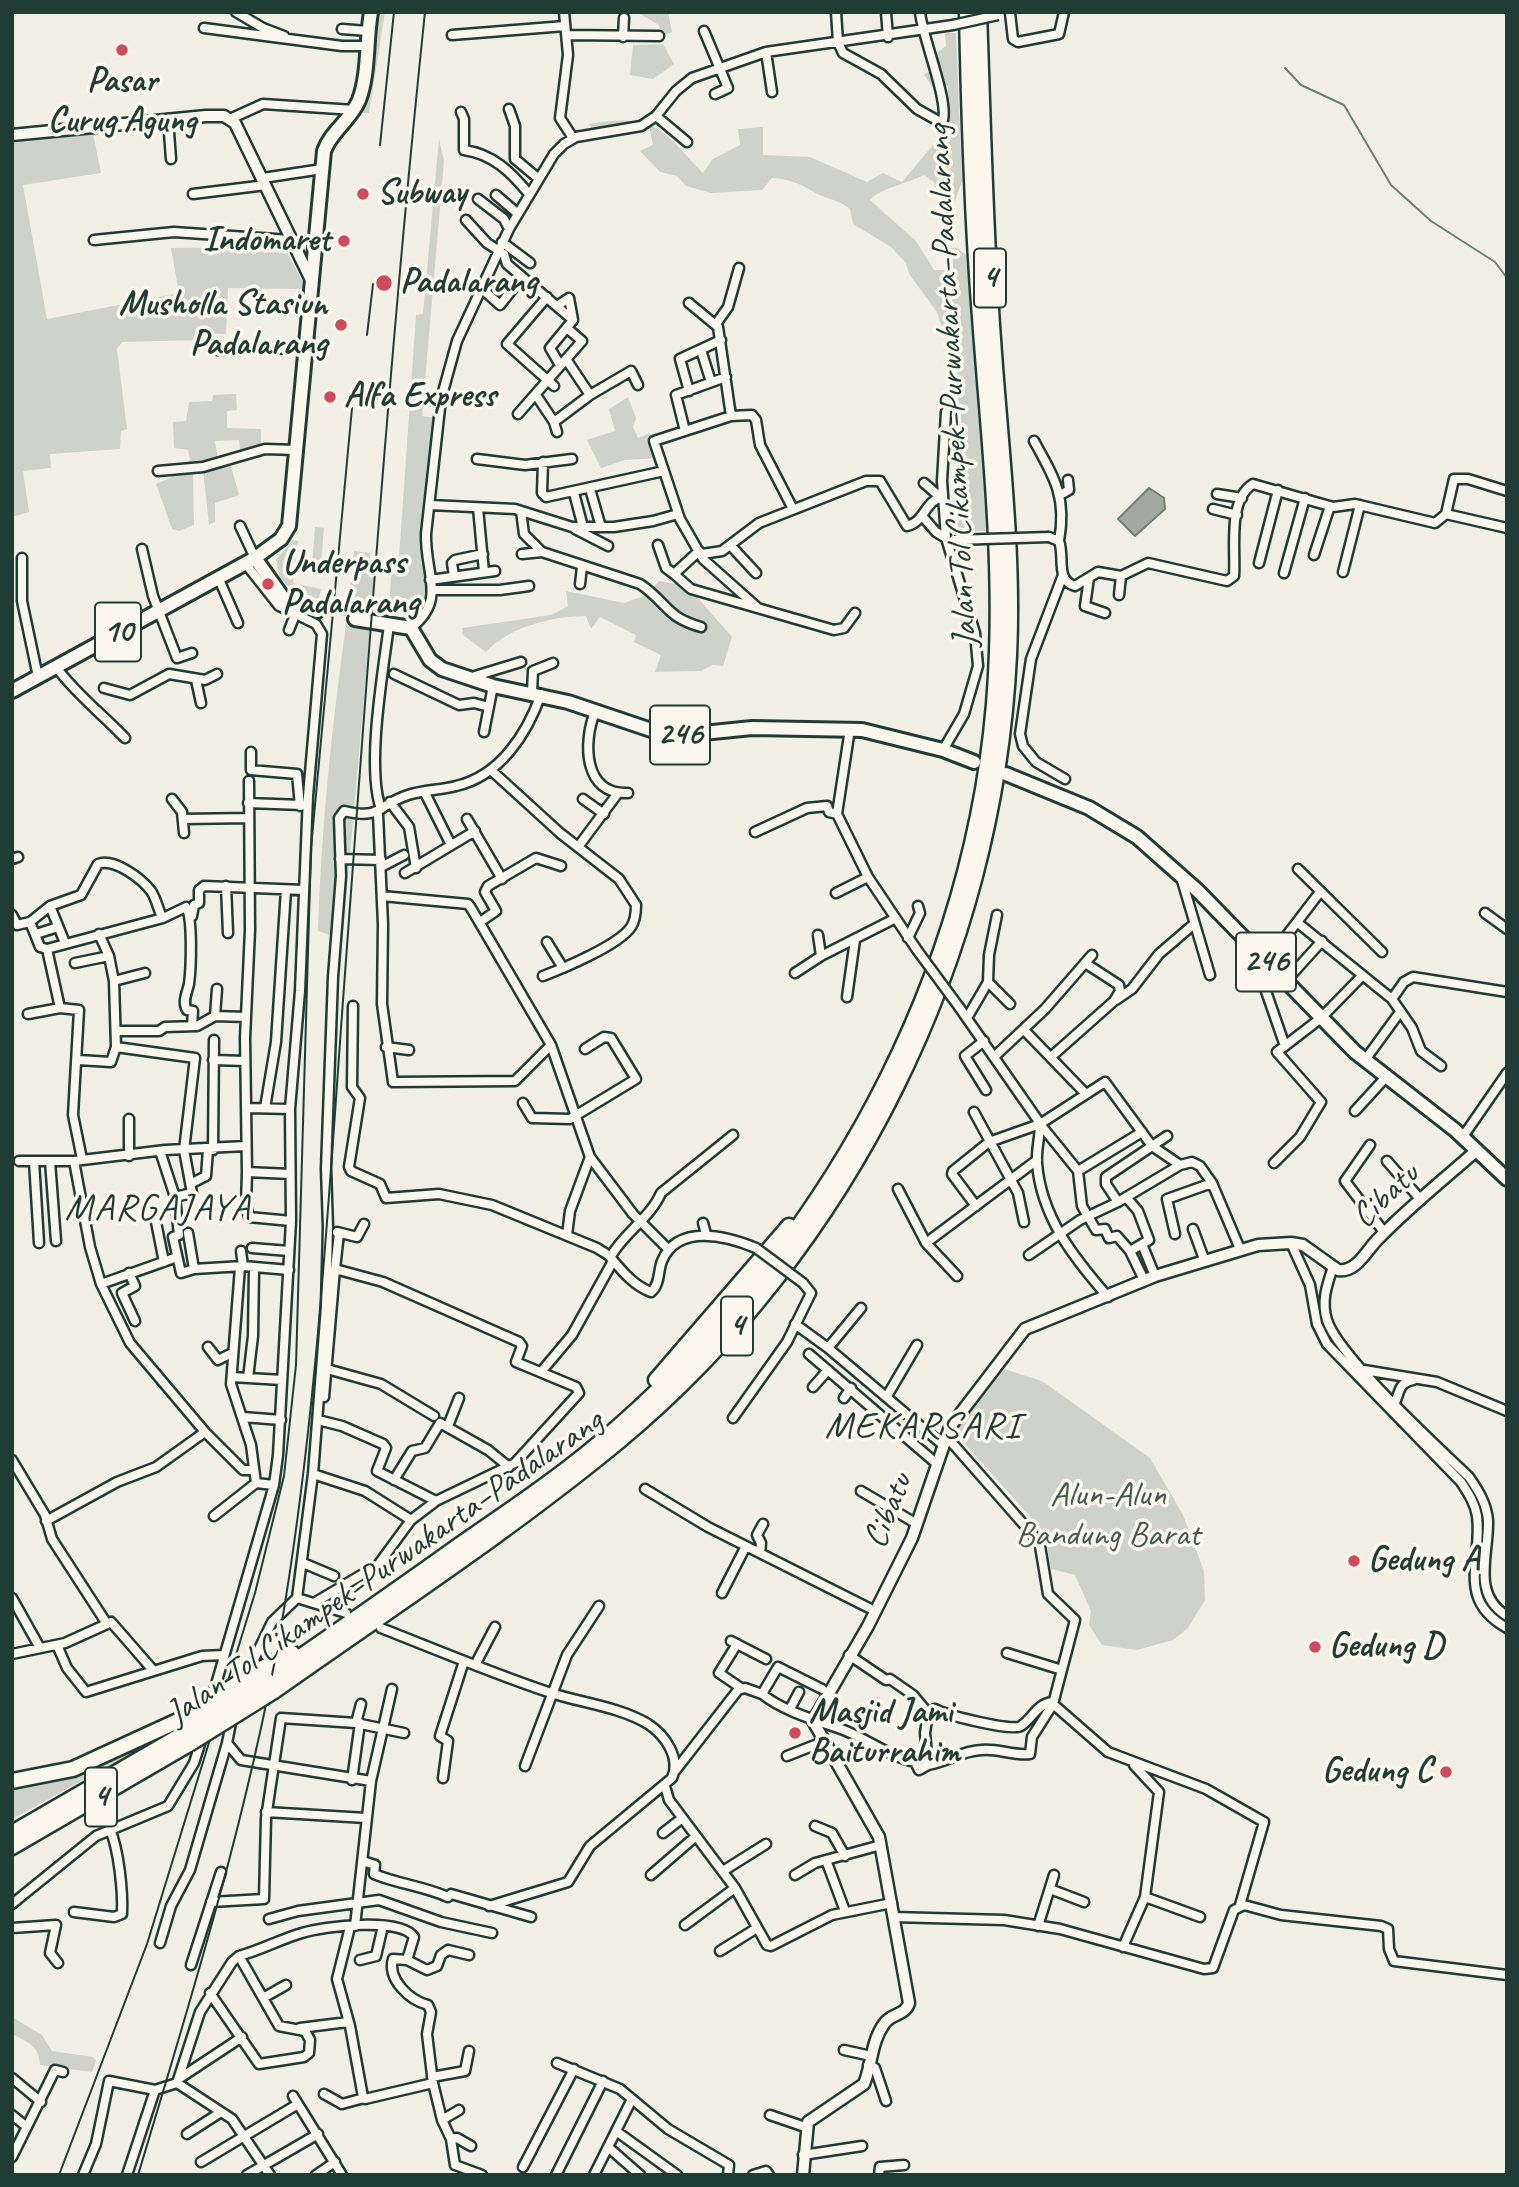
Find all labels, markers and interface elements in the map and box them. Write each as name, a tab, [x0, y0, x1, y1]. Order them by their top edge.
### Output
marker: Pasar Curug Agung	[114, 42, 130, 58]
place label: Pasar Curug Agung	[48, 61, 196, 143]
street label: Jalan Tol Cikampek–Purwakarta–Padalarang	[918, 124, 988, 648]
place label: Subway	[377, 173, 466, 215]
marker: Subway	[355, 186, 371, 202]
place label: Indomaret	[203, 220, 330, 262]
marker: Indomaret	[336, 233, 352, 249]
road number: 4	[974, 248, 1006, 308]
place label: Padalarang	[400, 262, 537, 304]
marker: Padalarang	[374, 273, 394, 293]
place label: Musholla Stasiun Padalarang	[119, 284, 327, 366]
marker: Musholla Stasiun Padalarang	[333, 317, 349, 333]
place label: Alfa Express	[344, 376, 496, 418]
marker: Alfa Express	[322, 389, 338, 405]
place label: Underpass Padalarang	[282, 543, 419, 625]
marker: Underpass Padalarang	[260, 576, 276, 592]
road number: 10	[95, 603, 141, 662]
road number: 246	[650, 706, 710, 764]
road number: 246	[1236, 932, 1296, 992]
street label: Cibatu	[1344, 1154, 1428, 1238]
district label: MARGAJAYA	[66, 1186, 250, 1232]
road number: 4	[721, 1296, 753, 1356]
street label: Jalan Tol Cikampek–Purwakarta–Padalarang	[159, 1401, 611, 1735]
district label: MEKARSARI	[828, 1404, 1018, 1450]
street label: Cibatu	[855, 1468, 923, 1554]
park label: Alun-Alun Bandung Barat	[1016, 1475, 1200, 1557]
place label: Gedung A	[1368, 1540, 1479, 1582]
marker: Gedung A	[1346, 1553, 1362, 1569]
place label: Gedung D	[1329, 1626, 1443, 1668]
marker: Gedung D	[1307, 1639, 1323, 1655]
place label: Masjid Jami Baiturrahim	[809, 1692, 960, 1774]
marker: Masjid Jami Baiturrahim	[787, 1725, 803, 1741]
place label: Gedung C	[1322, 1751, 1432, 1793]
marker: Gedung C	[1438, 1764, 1454, 1780]
road number: 4	[85, 1768, 117, 1826]

